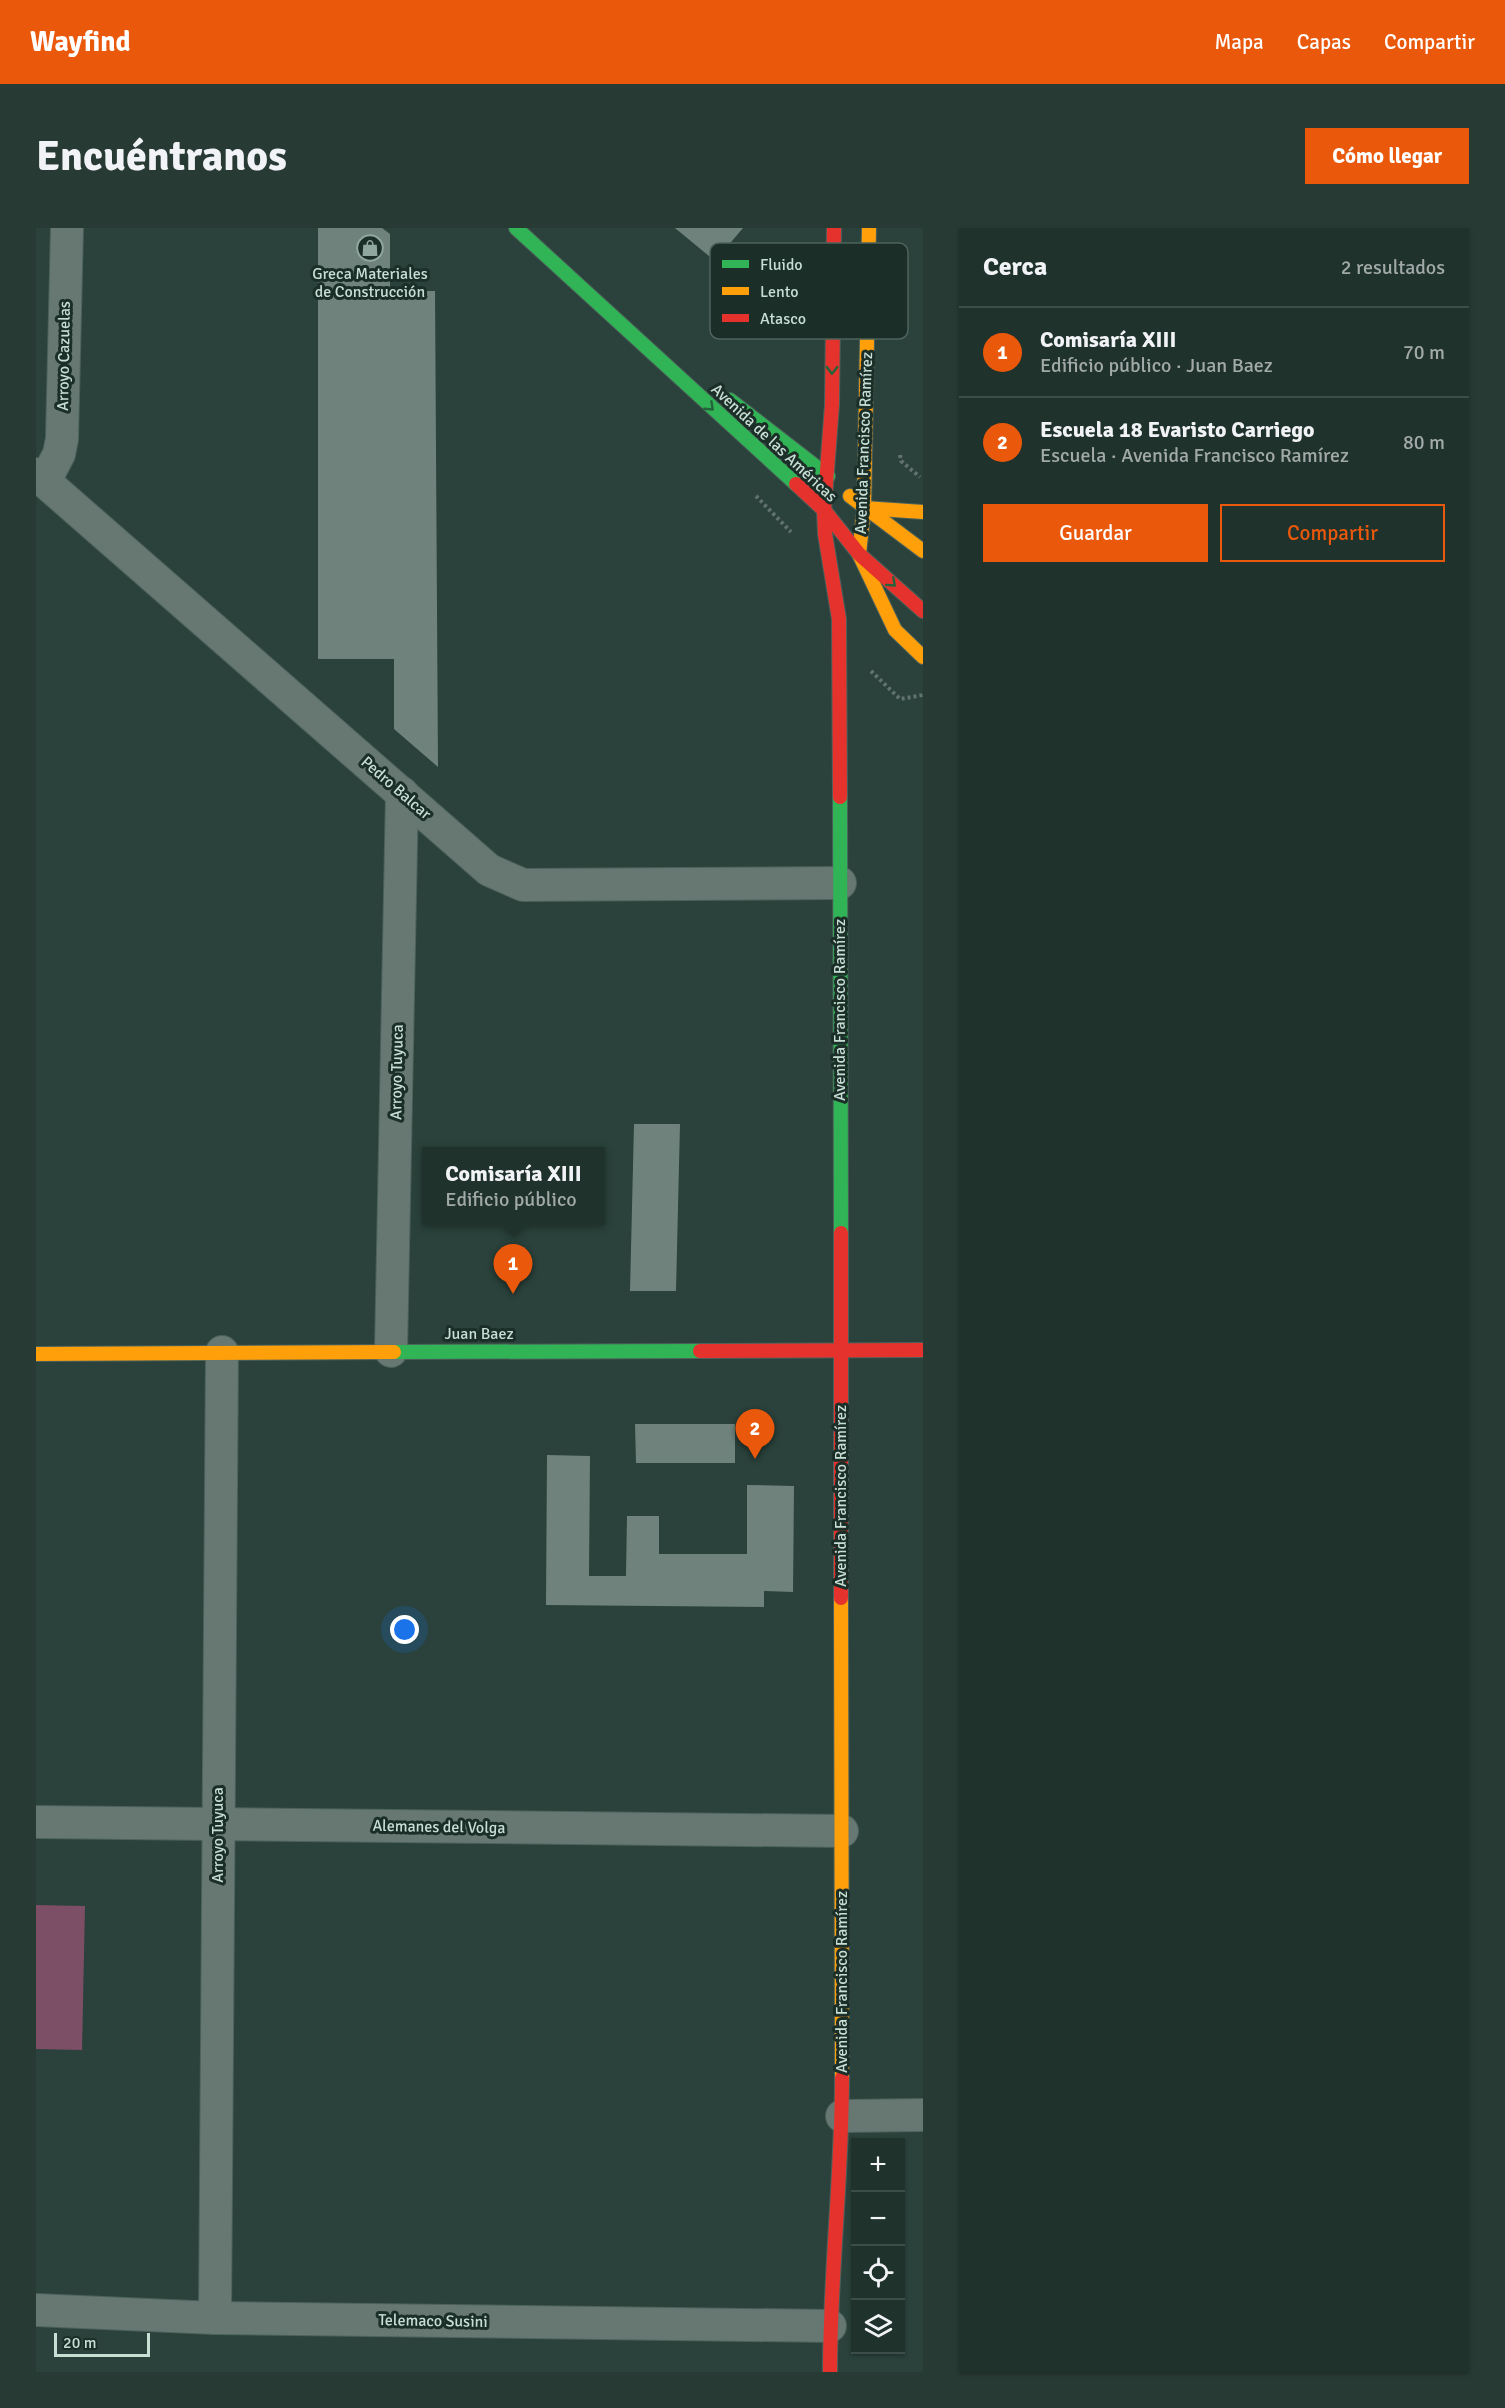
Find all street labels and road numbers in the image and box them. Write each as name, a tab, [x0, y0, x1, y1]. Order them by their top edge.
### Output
street label: Arroyo Cazuelas	[53, 301, 75, 411]
street label: Avenida Francisco Ramírez	[851, 352, 877, 534]
street label: Avenida de las Américas	[707, 379, 841, 507]
street label: Pedro Balcar	[357, 752, 435, 824]
street label: Avenida Francisco Ramírez	[830, 919, 850, 1101]
street label: Arroyo Tuyuca	[386, 1024, 408, 1120]
street label: Juan Baez	[444, 1324, 514, 1344]
street label: Avenida Francisco Ramírez	[831, 1405, 851, 1587]
street label: Arroyo Tuyuca	[208, 1787, 228, 1883]
street label: Alemanes del Volga	[372, 1816, 506, 1838]
street label: Avenida Francisco Ramírez	[832, 1891, 852, 2073]
street label: Telemaco Susini	[378, 2310, 488, 2332]

